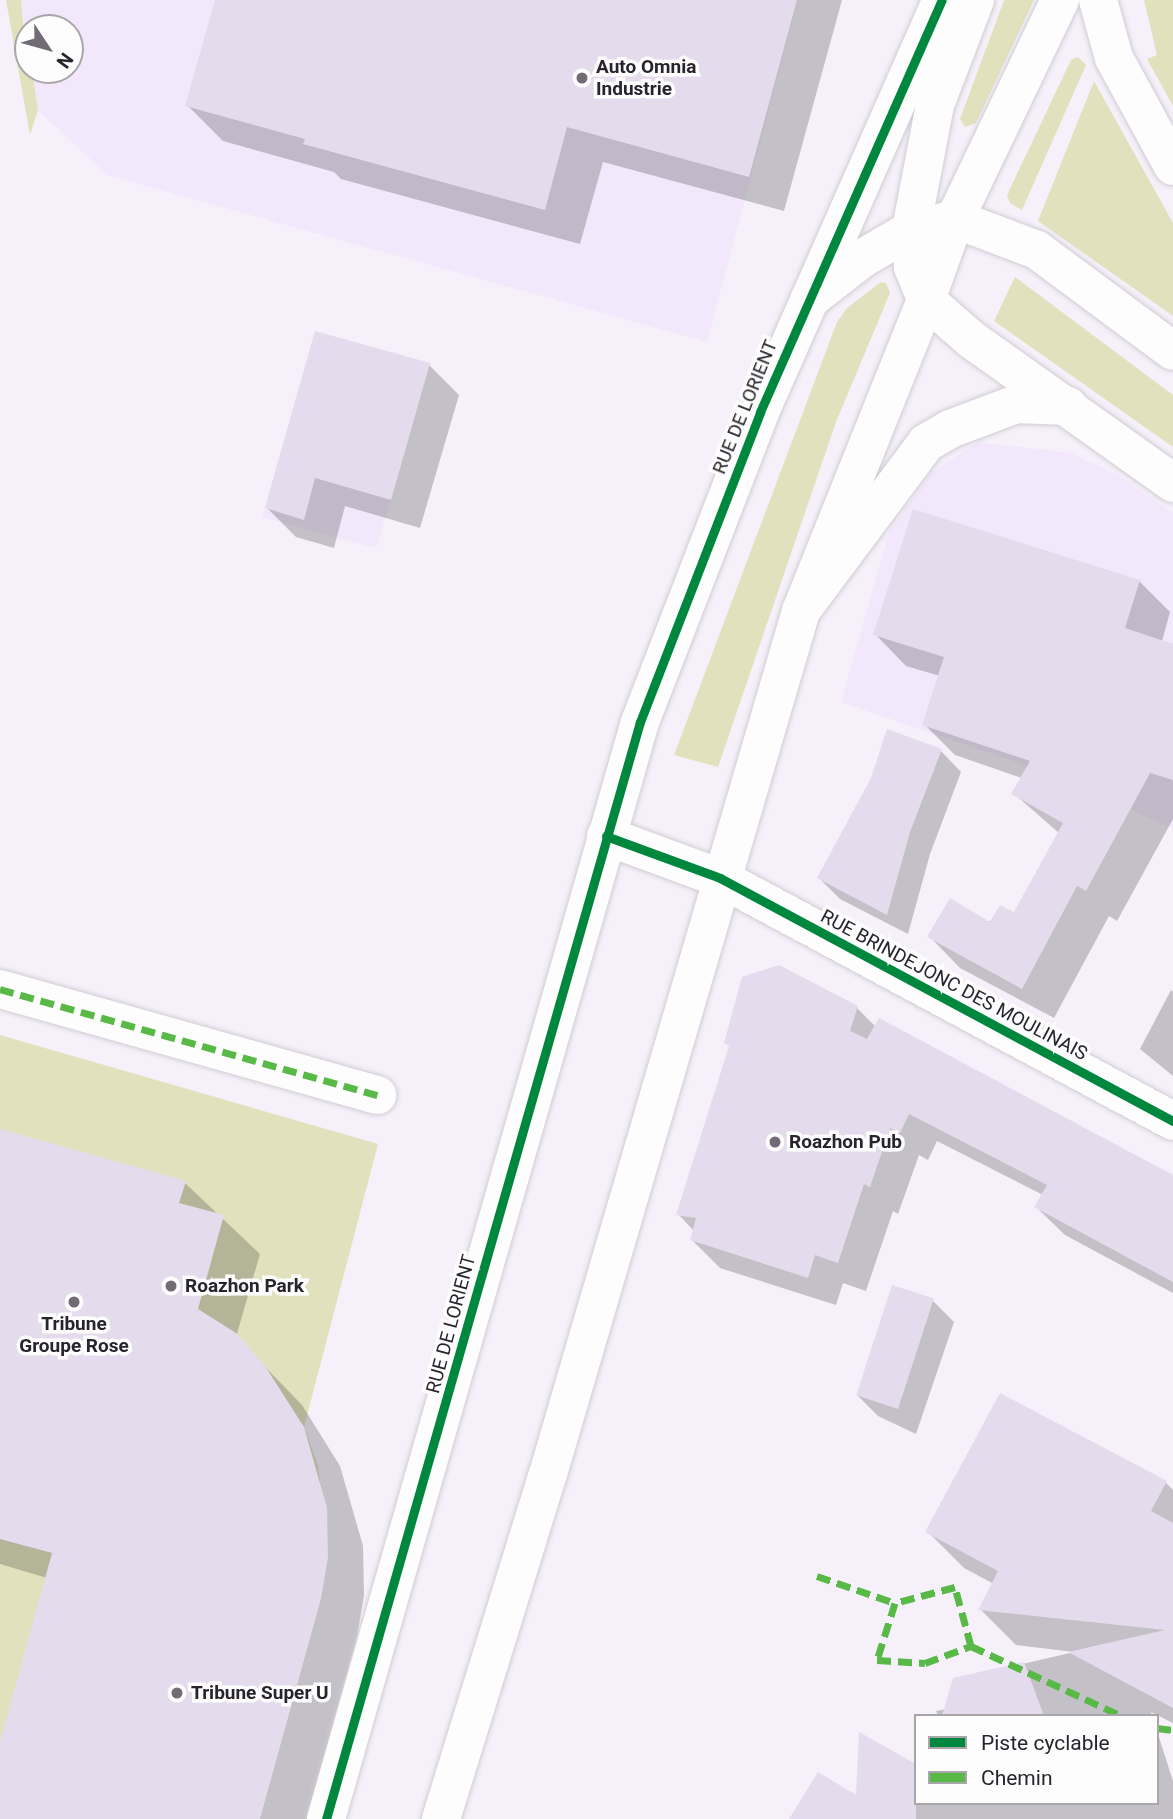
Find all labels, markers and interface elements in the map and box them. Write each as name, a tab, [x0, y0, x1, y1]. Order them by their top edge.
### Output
north arrow	[14, 14, 84, 84]
text: N	[52, 48, 78, 73]
place label: Auto Omnia Industrie	[596, 56, 696, 100]
marker: Auto Omnia Industrie	[574, 70, 590, 86]
street label: RUE DE LORIENT	[708, 337, 782, 477]
street label: RUE BRINDEJONC DES MOULINAIS	[817, 905, 1091, 1065]
place label: Roazhon Pub	[789, 1131, 902, 1153]
marker: Roazhon Pub	[767, 1134, 783, 1150]
street label: RUE DE LORIENT	[422, 1252, 480, 1396]
place label: Roazhon Park	[185, 1275, 304, 1297]
marker: Roazhon Park	[163, 1278, 179, 1294]
marker: Tribune Groupe Rose	[66, 1294, 82, 1310]
place label: Tribune Groupe Rose	[19, 1313, 129, 1357]
place label: Tribune Super U	[191, 1682, 329, 1704]
marker: Tribune Super U	[169, 1685, 185, 1701]
legend	[914, 1714, 1159, 1805]
text: Piste cyclable	[981, 1731, 1110, 1755]
text: Chemin	[981, 1766, 1053, 1790]

